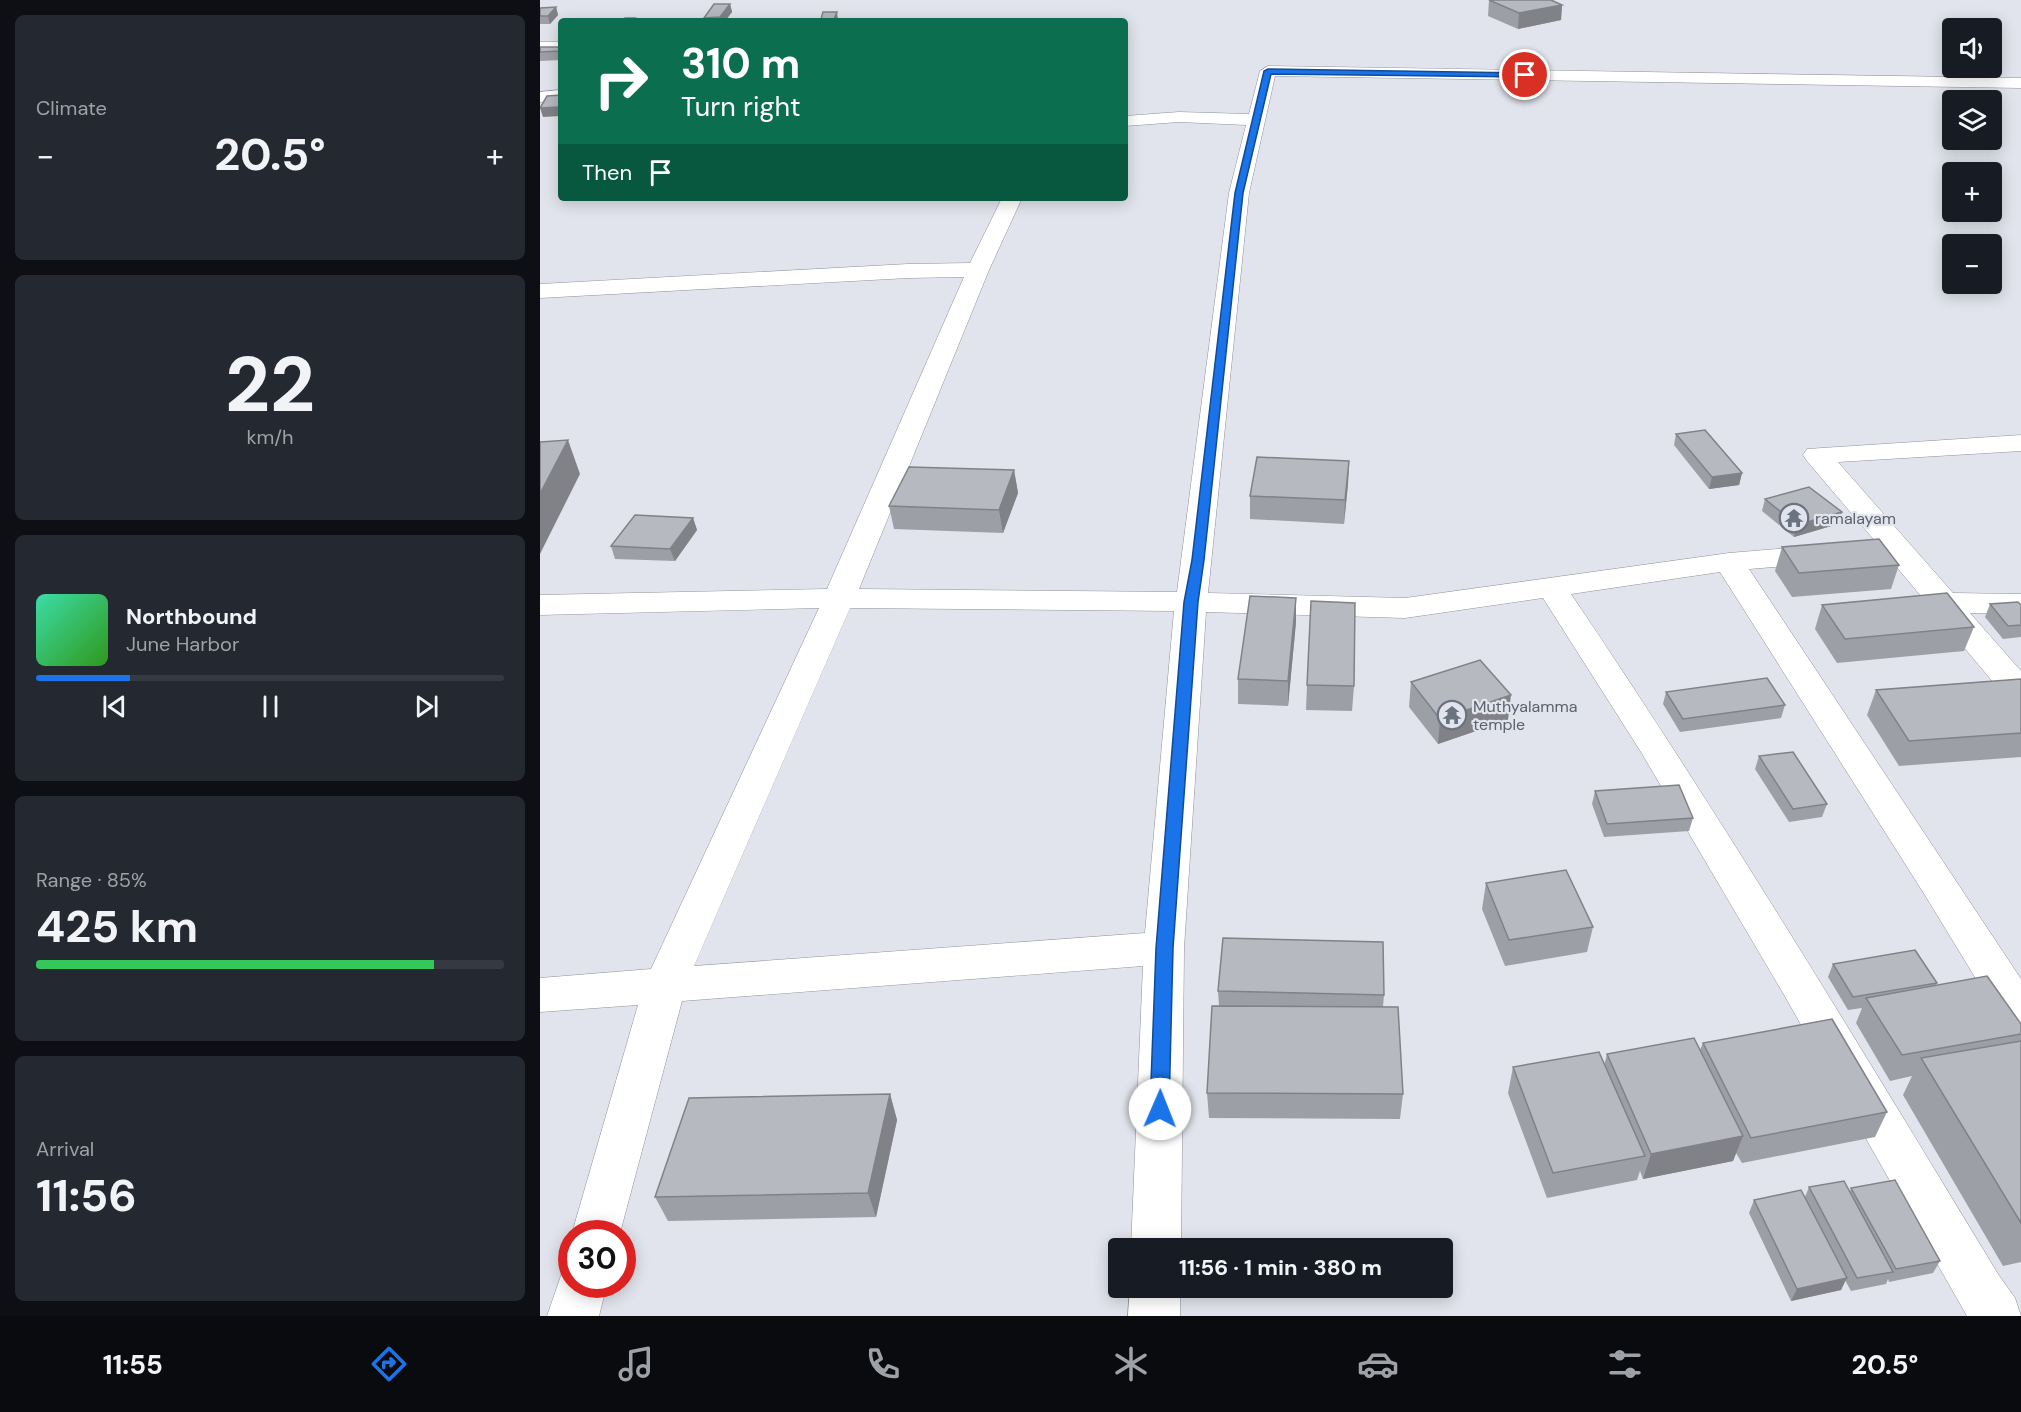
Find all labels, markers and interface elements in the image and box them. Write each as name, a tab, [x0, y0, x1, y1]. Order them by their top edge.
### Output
map controls	[1942, 18, 2002, 294]
button: sound	[1942, 18, 2002, 78]
text: 310 m	[681, 36, 800, 91]
icon: right	[582, 42, 660, 120]
pin	[1499, 49, 1550, 100]
icon: arrive	[1508, 58, 1541, 91]
text: Turn right	[681, 89, 801, 124]
button: layers	[1942, 90, 2002, 150]
text: Climate	[36, 95, 107, 121]
text: 20.5°	[214, 125, 326, 184]
text: −	[36, 134, 54, 177]
text: +	[486, 134, 504, 177]
icon: arrive	[644, 156, 677, 189]
text: Then	[582, 158, 632, 187]
button: +	[1942, 162, 2002, 222]
button: −	[1942, 234, 2002, 294]
text: 22	[225, 334, 315, 435]
text: km/h	[246, 424, 294, 450]
temple icon: ramalayam	[1778, 502, 1810, 534]
place label: ramalayam	[1815, 508, 1896, 529]
text: Northbound	[126, 602, 257, 631]
text: June Harbor	[126, 631, 239, 657]
icon: previous	[98, 690, 131, 723]
icon: pause	[254, 690, 287, 723]
icon: next	[410, 690, 443, 723]
place label: Muthyalamma temple	[1473, 696, 1577, 735]
temple icon: Muthyalamma temple	[1436, 699, 1468, 731]
text: Range · 85%	[36, 867, 147, 893]
text: 425 km	[36, 897, 198, 956]
position arrow	[1128, 1077, 1192, 1141]
text: Arrival	[36, 1136, 94, 1162]
text: 11:56	[36, 1166, 137, 1225]
speed limit sign: 30	[558, 1220, 636, 1298]
text: 11:56 · 1 min · 380 m	[1179, 1253, 1382, 1282]
icon: directions	[368, 1343, 410, 1385]
icon: music	[615, 1343, 657, 1385]
icon: phone	[862, 1343, 904, 1385]
icon: climate	[1110, 1343, 1152, 1385]
icon: car	[1357, 1343, 1399, 1385]
icon: filters	[1604, 1343, 1646, 1385]
text: 11:55	[103, 1347, 163, 1382]
text: 20.5°	[1851, 1347, 1918, 1382]

